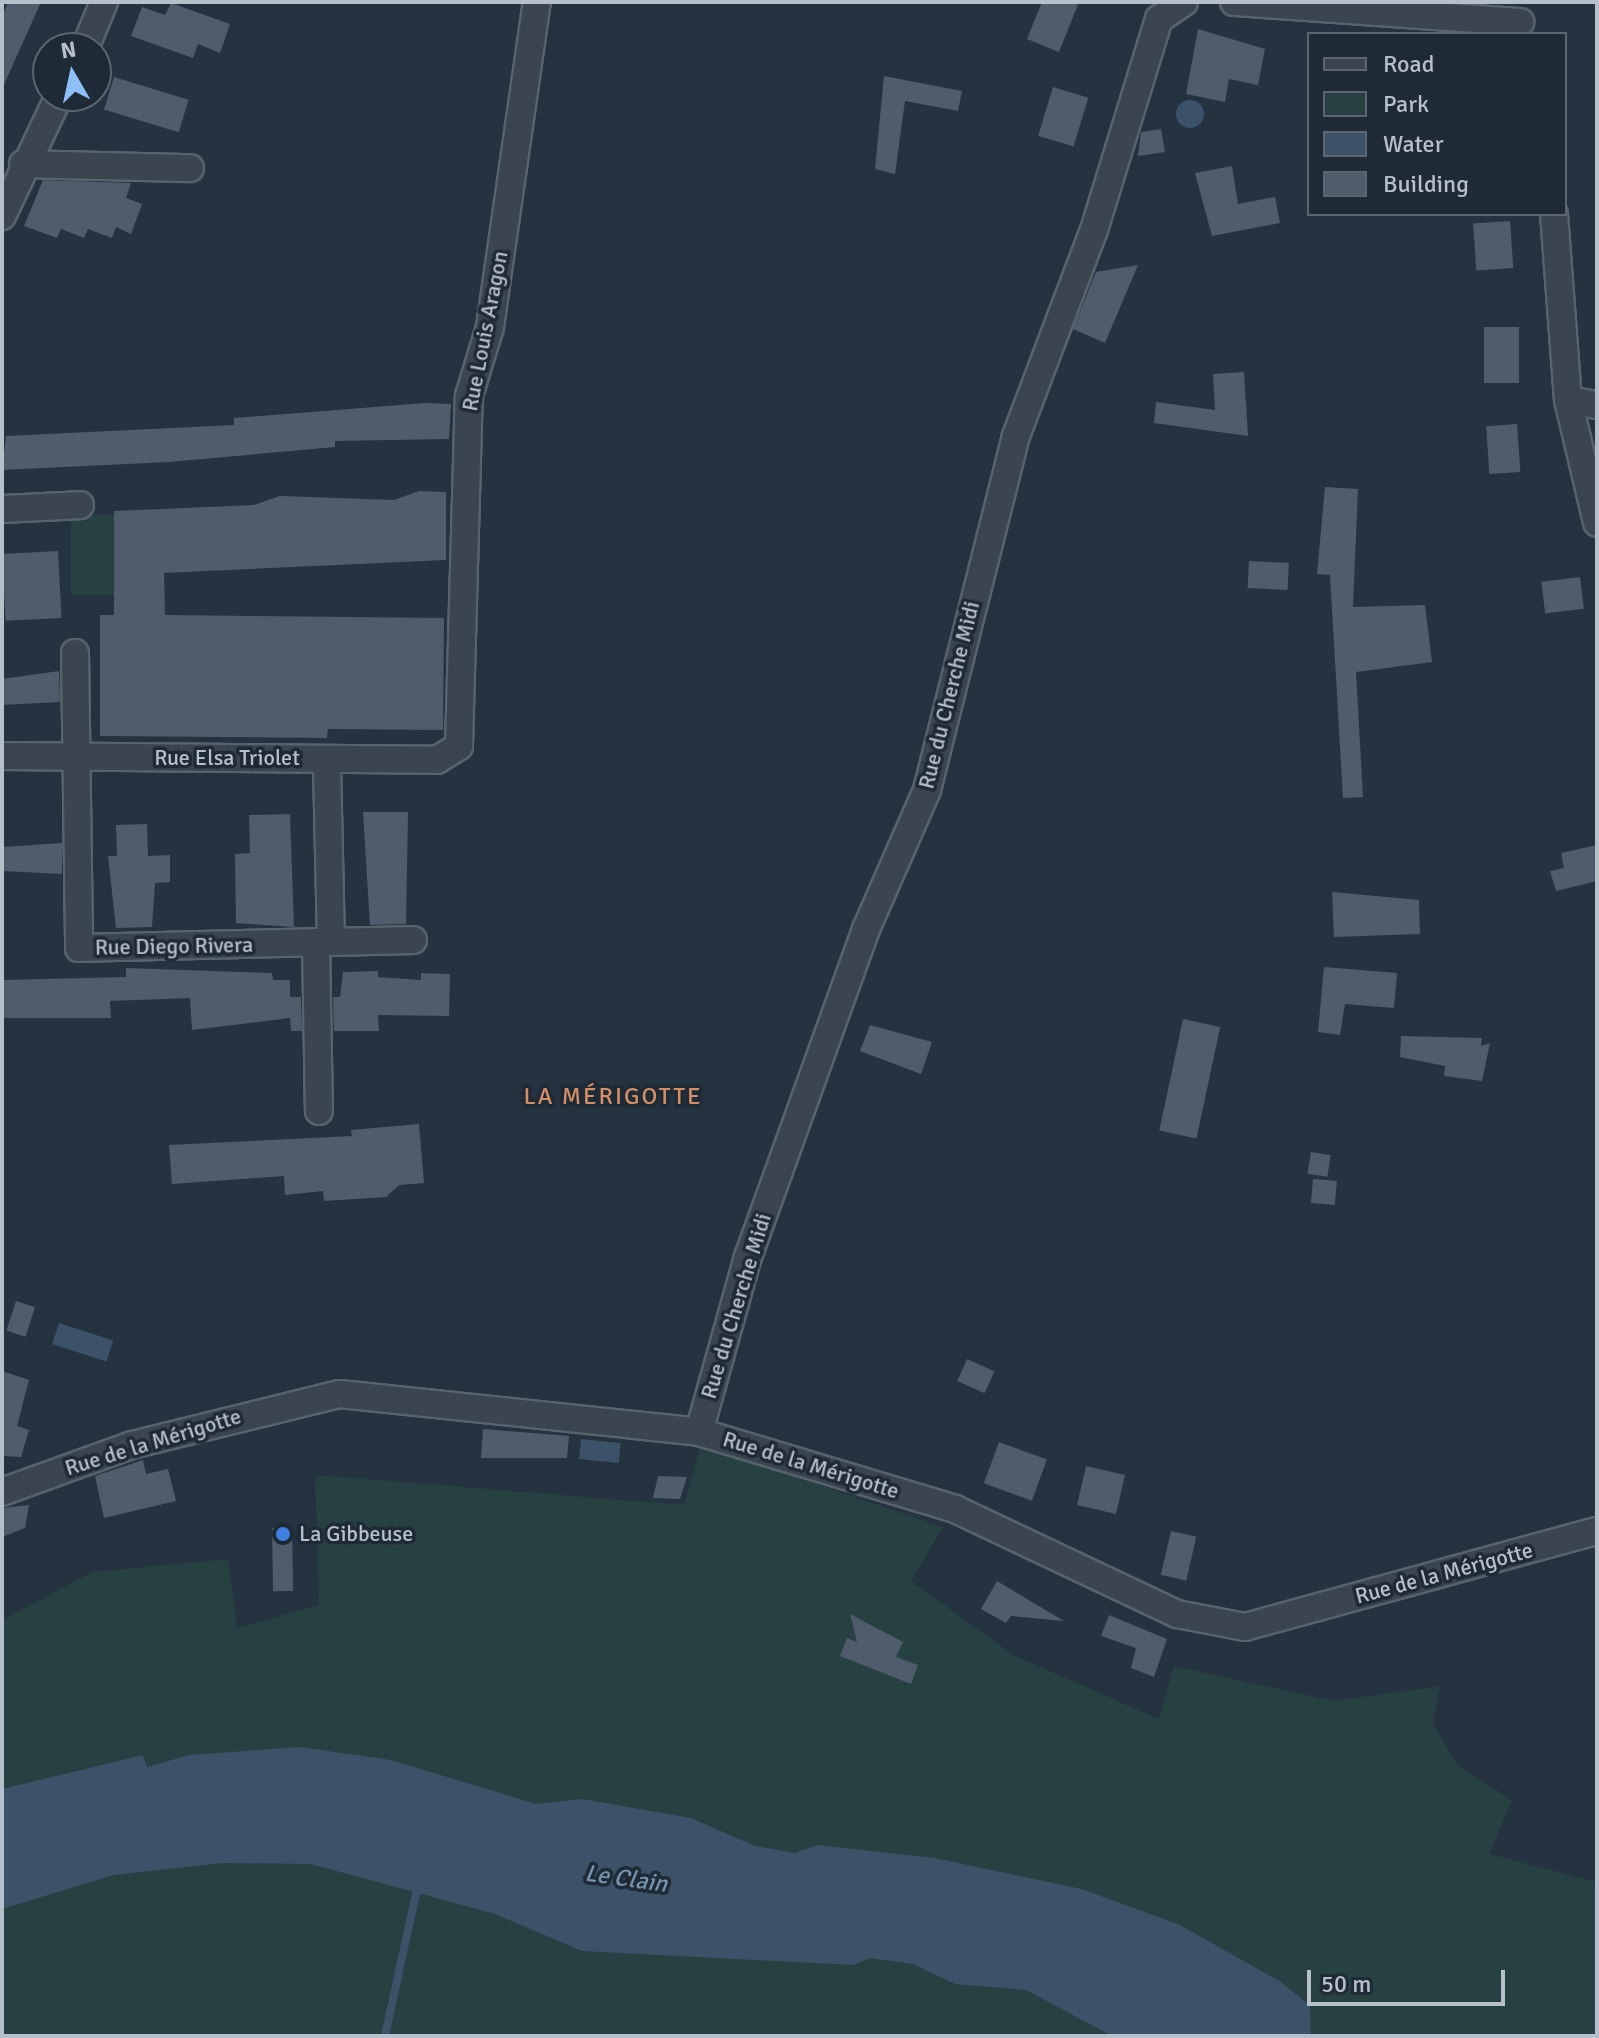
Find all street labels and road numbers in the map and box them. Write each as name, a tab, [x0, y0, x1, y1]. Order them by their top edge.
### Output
street label: Rue Louis Aragon	[457, 249, 513, 413]
street label: Rue du Cherche Midi	[913, 598, 985, 792]
street label: Rue Elsa Triolet	[154, 745, 300, 771]
street label: Rue Diego Rivera	[95, 931, 253, 961]
street label: Rue du Cherche Midi	[695, 1210, 777, 1402]
street label: Rue de la Mérigotte	[62, 1403, 244, 1481]
street label: Rue de la Mérigotte	[720, 1426, 902, 1504]
street label: Rue de la Mérigotte	[1352, 1537, 1536, 1609]

